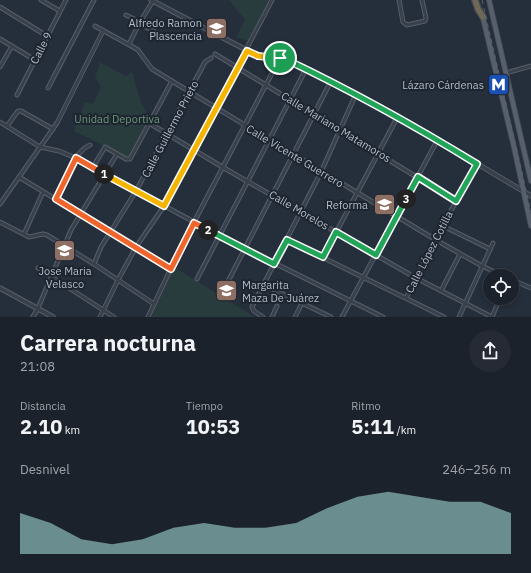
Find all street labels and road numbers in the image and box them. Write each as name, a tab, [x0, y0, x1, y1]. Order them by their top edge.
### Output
street label: Calle 9	[27, 30, 55, 66]
street label: Calle Guillermo Prieto	[139, 78, 201, 180]
street label: Calle Mariano Matamoros	[279, 89, 393, 165]
street label: Calle Vicente Guerrero	[244, 121, 346, 191]
street label: Calle Morelos	[267, 187, 331, 233]
street label: Calle López Cotilla	[402, 208, 456, 295]

